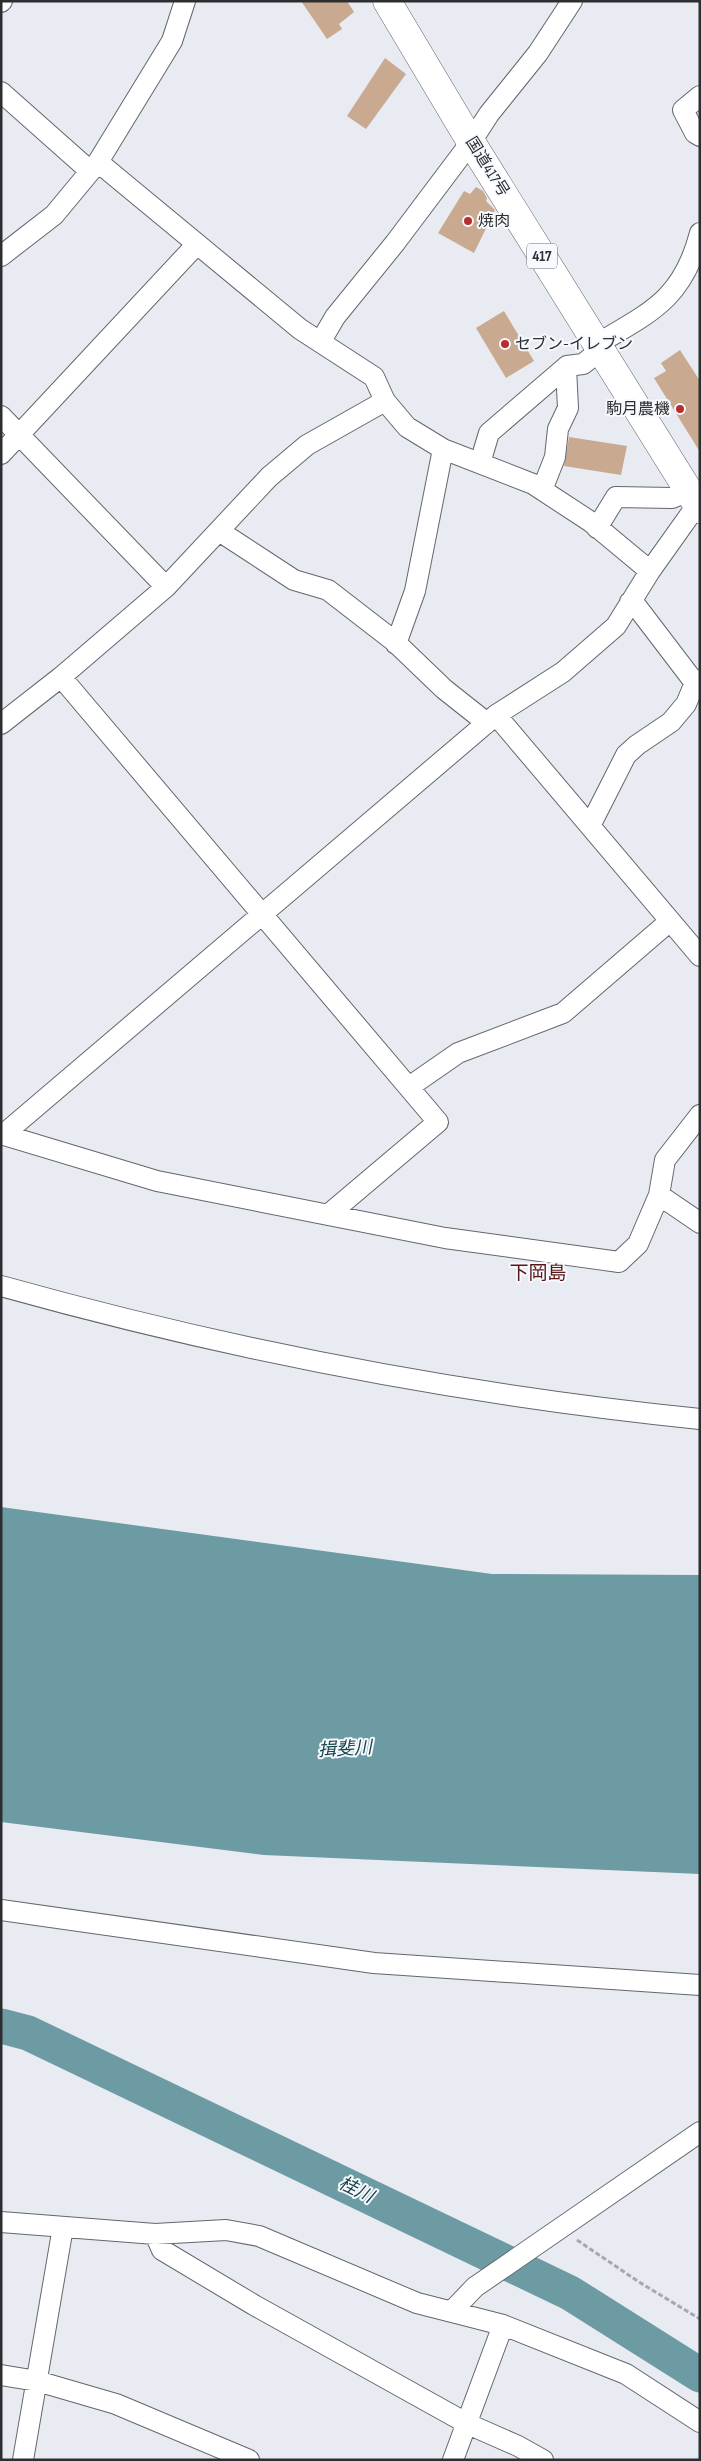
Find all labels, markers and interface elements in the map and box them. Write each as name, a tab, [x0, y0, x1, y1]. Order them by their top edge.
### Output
street label: 国道417号	[461, 134, 513, 200]
place label: 焼肉	[478, 212, 510, 231]
marker: 焼肉	[462, 215, 474, 227]
road number: 417	[527, 244, 557, 268]
place label: セブン-イレブン	[515, 335, 633, 354]
marker: セブン-イレブン	[499, 338, 511, 350]
place label: 駒月農機	[606, 400, 670, 419]
marker: 駒月農機	[674, 403, 686, 415]
district label: 下岡島	[509, 1262, 567, 1285]
water label: 揖斐川	[317, 1737, 375, 1761]
water label: 桂川	[335, 2173, 379, 2208]

